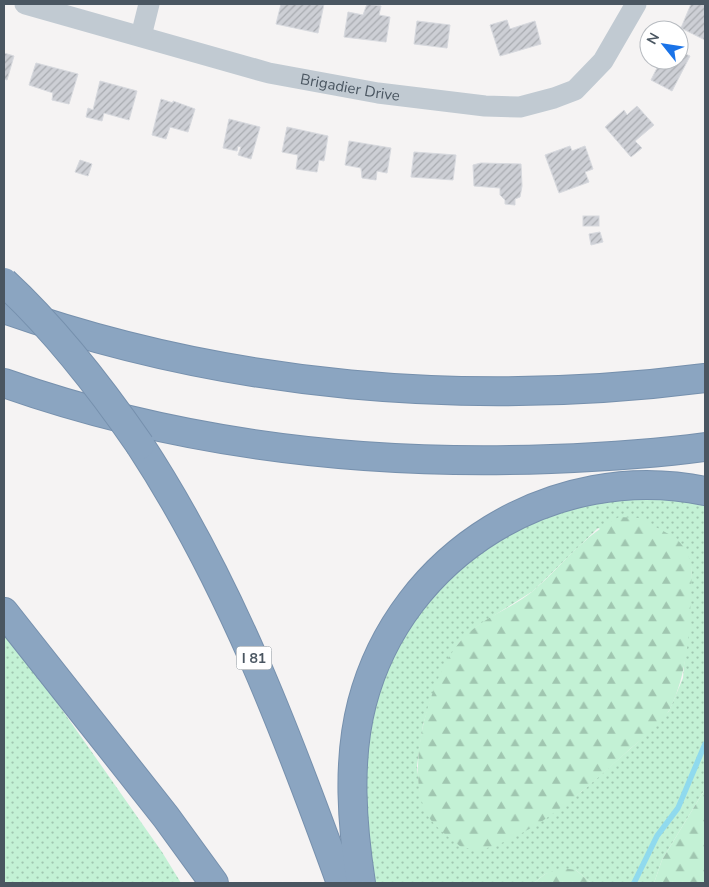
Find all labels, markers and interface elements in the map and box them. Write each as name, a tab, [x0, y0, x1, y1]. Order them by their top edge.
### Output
north arrow	[639, 20, 689, 70]
text: N	[642, 29, 664, 48]
street label: Brigadier Drive	[299, 69, 401, 106]
road number: I 81	[236, 646, 272, 670]

